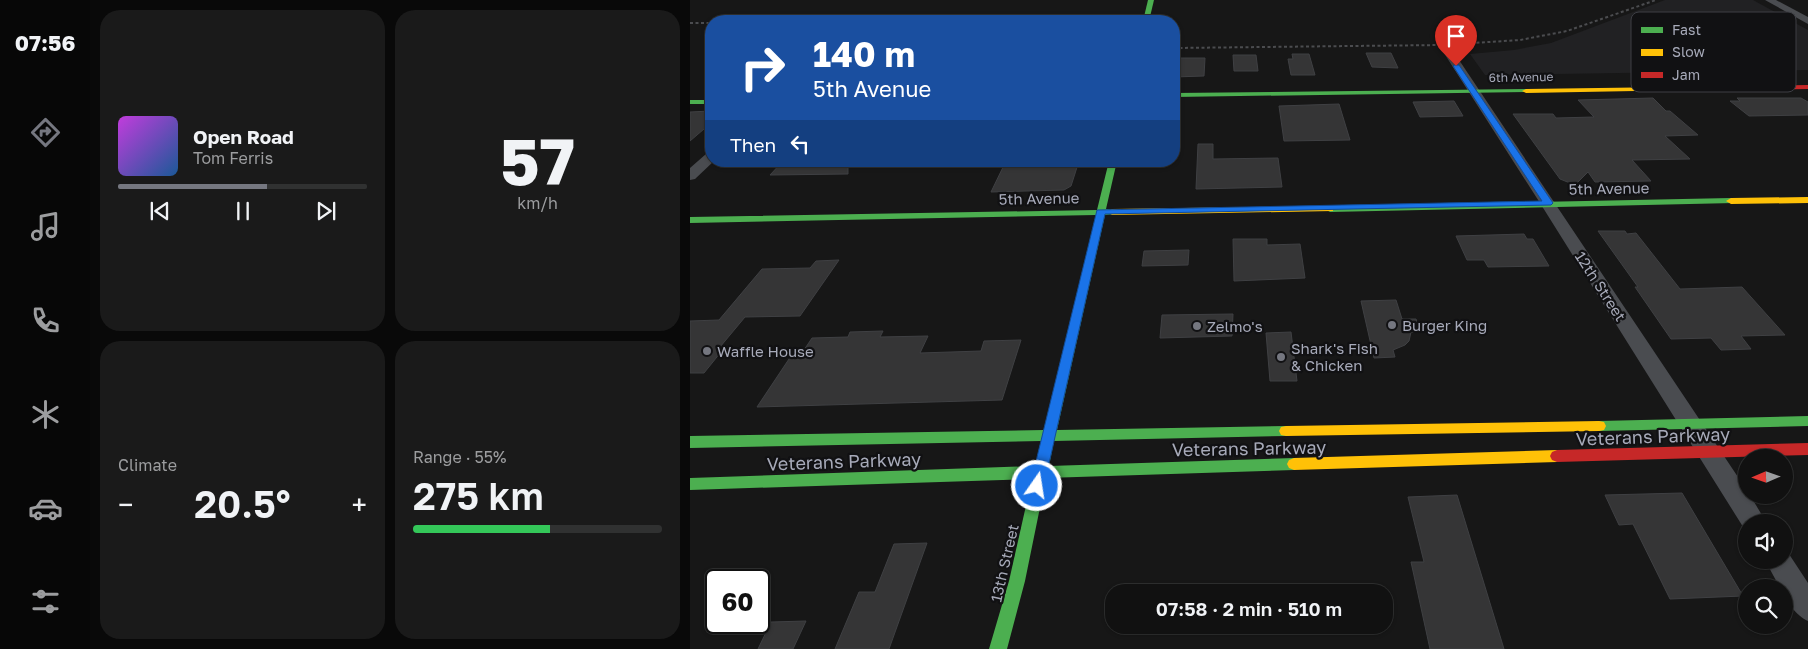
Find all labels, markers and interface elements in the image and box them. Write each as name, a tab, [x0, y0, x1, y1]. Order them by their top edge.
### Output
legend	[1631, 12, 1796, 92]
pin	[1435, 15, 1477, 66]
text: Fast	[1672, 21, 1701, 38]
icon: arrive	[1442, 22, 1470, 50]
text: 07:56	[15, 29, 75, 56]
text: 140 m	[813, 33, 915, 75]
icon: right	[730, 35, 795, 100]
text: Slow	[1672, 43, 1705, 60]
text: Jam	[1672, 66, 1700, 83]
street label: 6th Avenue	[1488, 69, 1554, 85]
text: 5th Avenue	[813, 75, 931, 102]
icon: directions	[28, 115, 63, 150]
text: 57	[500, 121, 575, 199]
text: Open Road	[193, 125, 294, 148]
icon: left	[786, 130, 814, 158]
text: Then	[730, 133, 776, 156]
text: Tom Ferris	[193, 148, 273, 168]
street label: 5th Avenue	[1569, 178, 1650, 198]
street label: 5th Avenue	[999, 188, 1080, 208]
text: km/h	[517, 193, 558, 213]
icon: previous	[146, 197, 174, 225]
icon: pause	[229, 197, 257, 225]
icon: next	[312, 197, 340, 225]
icon: music	[28, 209, 63, 244]
street label: 12th Street	[1572, 248, 1630, 324]
icon: phone	[28, 303, 63, 338]
place label: Burger King	[1402, 316, 1487, 334]
place label: Zelmo's	[1207, 317, 1263, 335]
marker: Burger King	[1386, 319, 1398, 331]
marker: Zelmo's	[1191, 320, 1203, 332]
place label: Shark's Fish & Chicken	[1291, 339, 1378, 374]
place label: Waffle House	[717, 342, 814, 360]
marker: Waffle House	[701, 345, 713, 357]
marker: Shark's Fish & Chicken	[1275, 351, 1287, 363]
icon: climate	[28, 397, 63, 432]
street label: Veterans Parkway	[1575, 422, 1731, 450]
street label: Veterans Parkway	[1172, 436, 1326, 460]
text: Range · 55%	[413, 447, 507, 467]
street label: Veterans Parkway	[766, 447, 922, 475]
north arrow	[1738, 449, 1792, 504]
map controls	[1738, 449, 1793, 634]
text: Climate	[118, 455, 177, 475]
position arrow	[1010, 459, 1062, 511]
text: 275 km	[413, 473, 544, 518]
text: 20.5°	[194, 481, 291, 526]
text: −	[118, 488, 133, 521]
text: +	[352, 488, 367, 521]
icon: car	[28, 491, 63, 526]
button: sound	[1738, 514, 1793, 569]
street label: 13th Street	[986, 522, 1022, 604]
speed limit sign: 60	[705, 569, 770, 634]
button: search	[1738, 579, 1793, 634]
icon: filters	[28, 584, 63, 619]
text: 07:58 · 2 min · 510 m	[1156, 597, 1342, 620]

